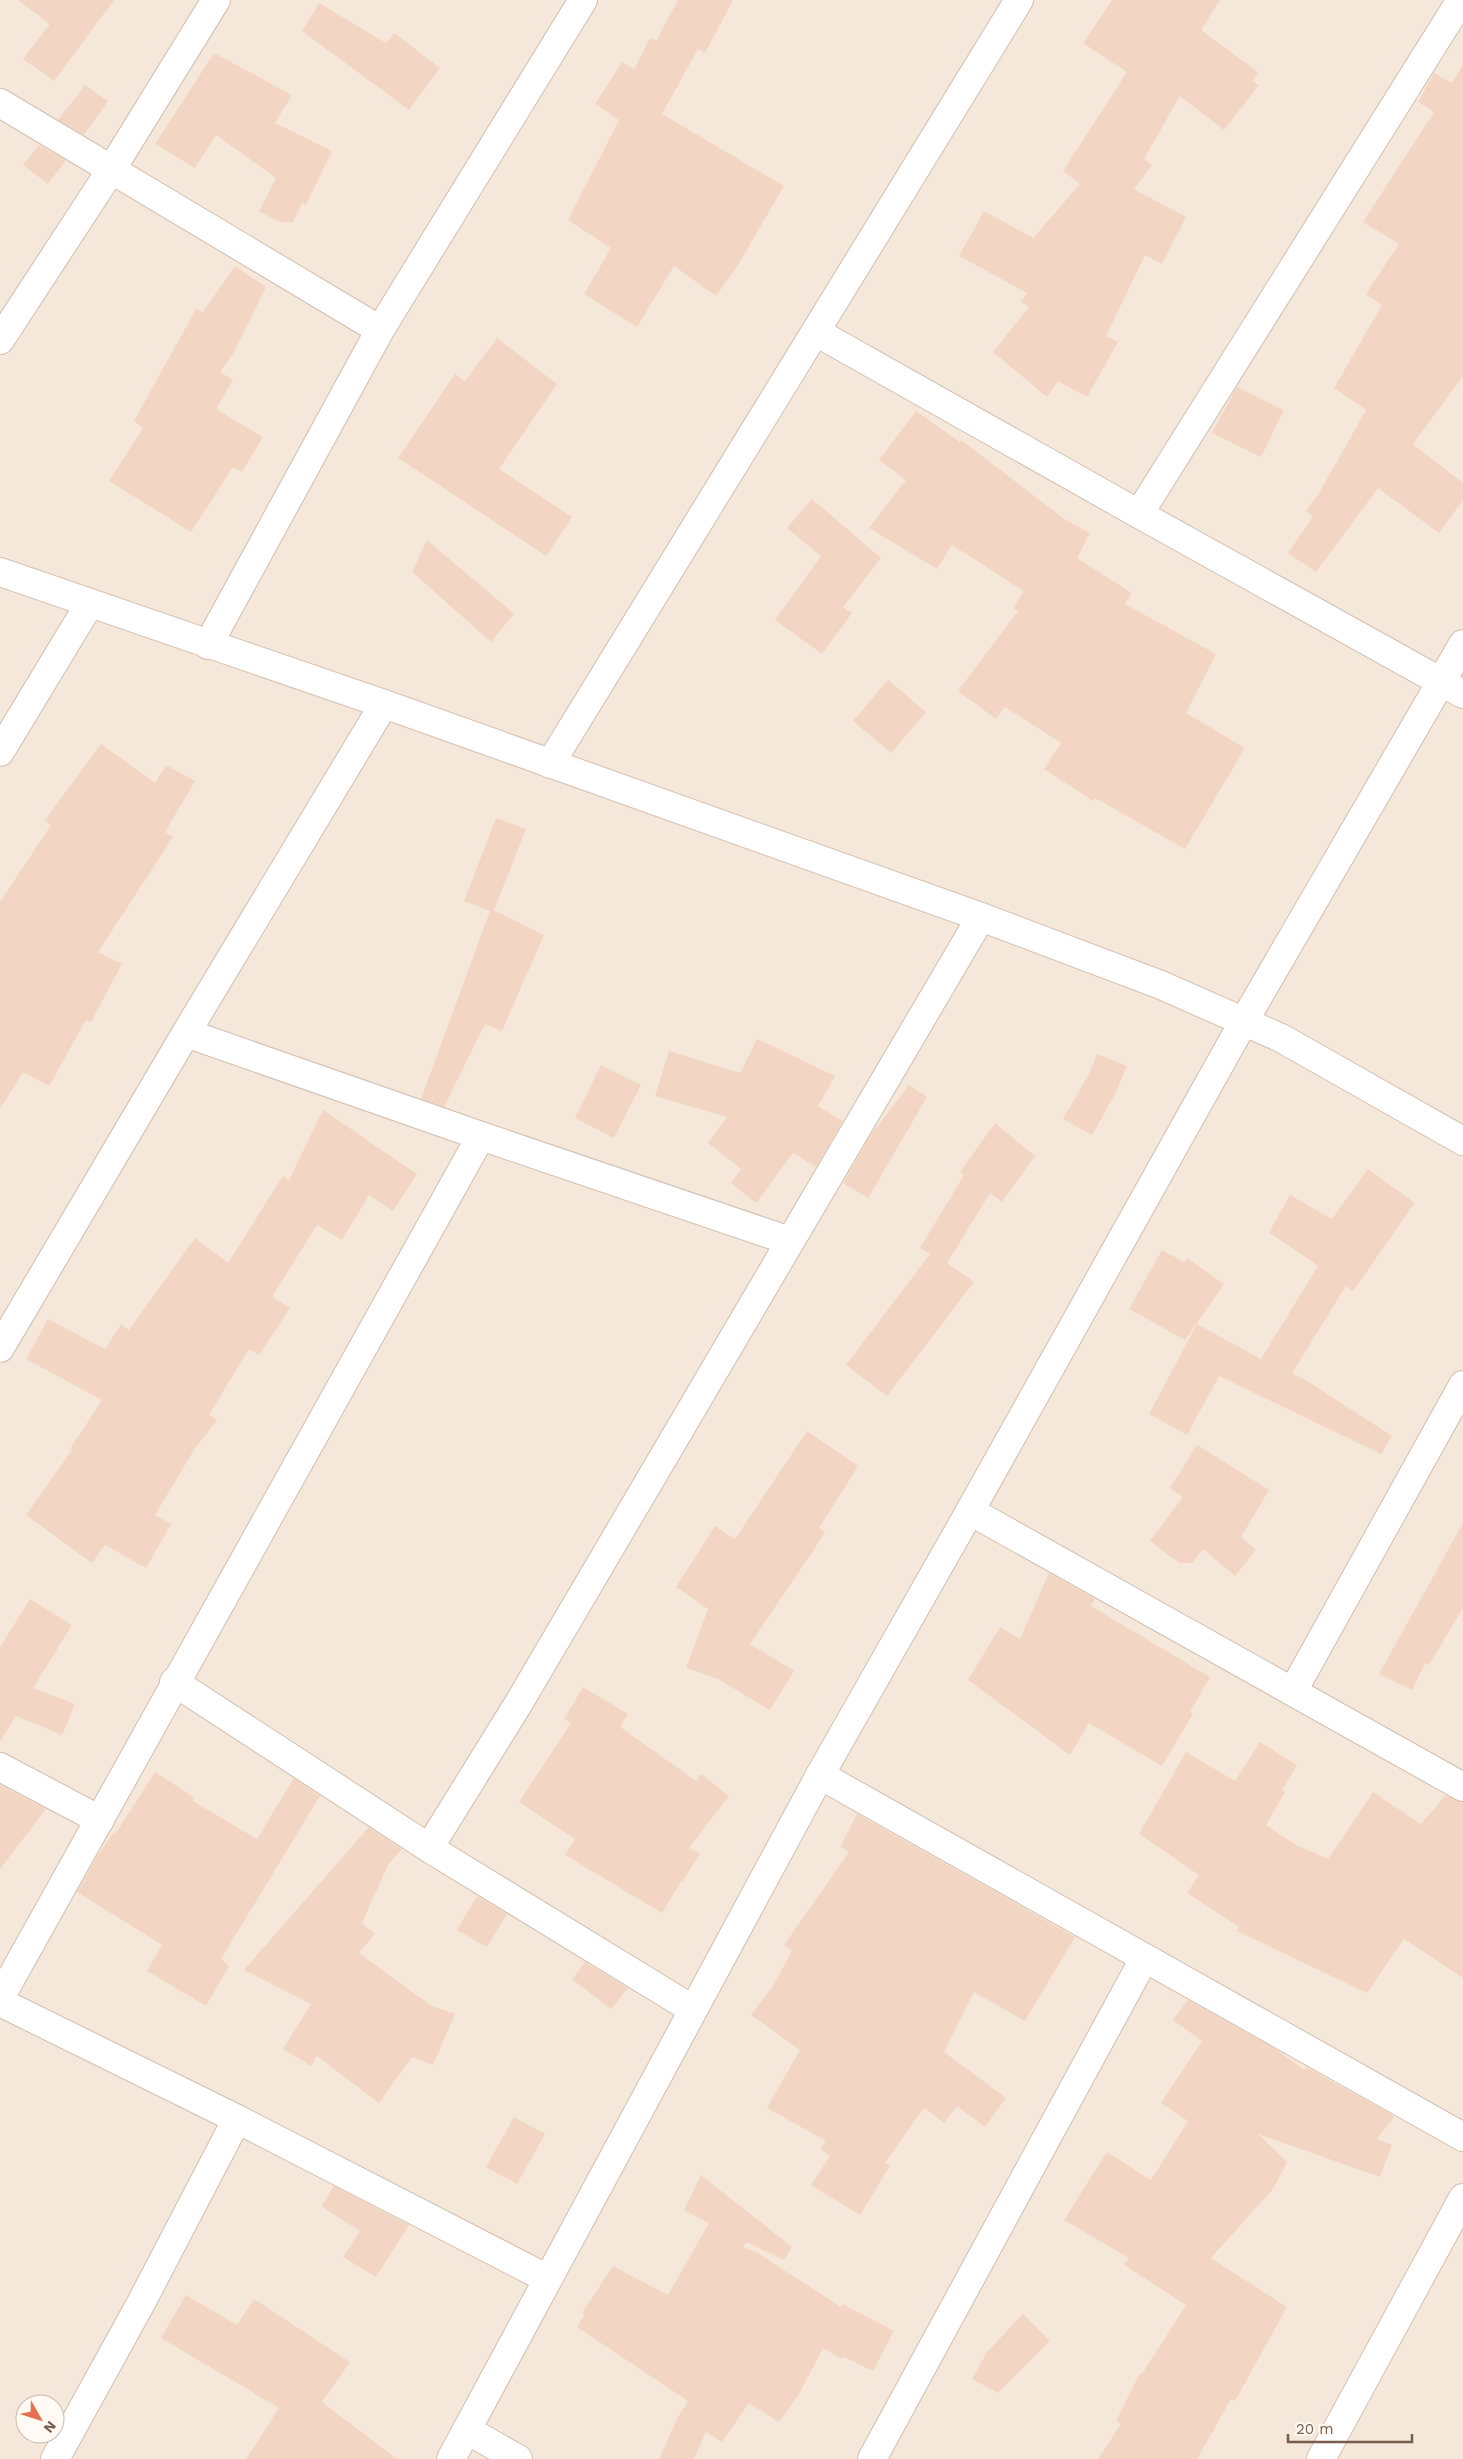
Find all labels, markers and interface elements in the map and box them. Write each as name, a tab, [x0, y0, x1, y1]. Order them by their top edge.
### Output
north arrow	[15, 2394, 65, 2444]
scale bar	[1288, 2412, 1412, 2444]
text: N	[41, 2418, 60, 2436]
text: 20 m	[1296, 2420, 1334, 2438]

